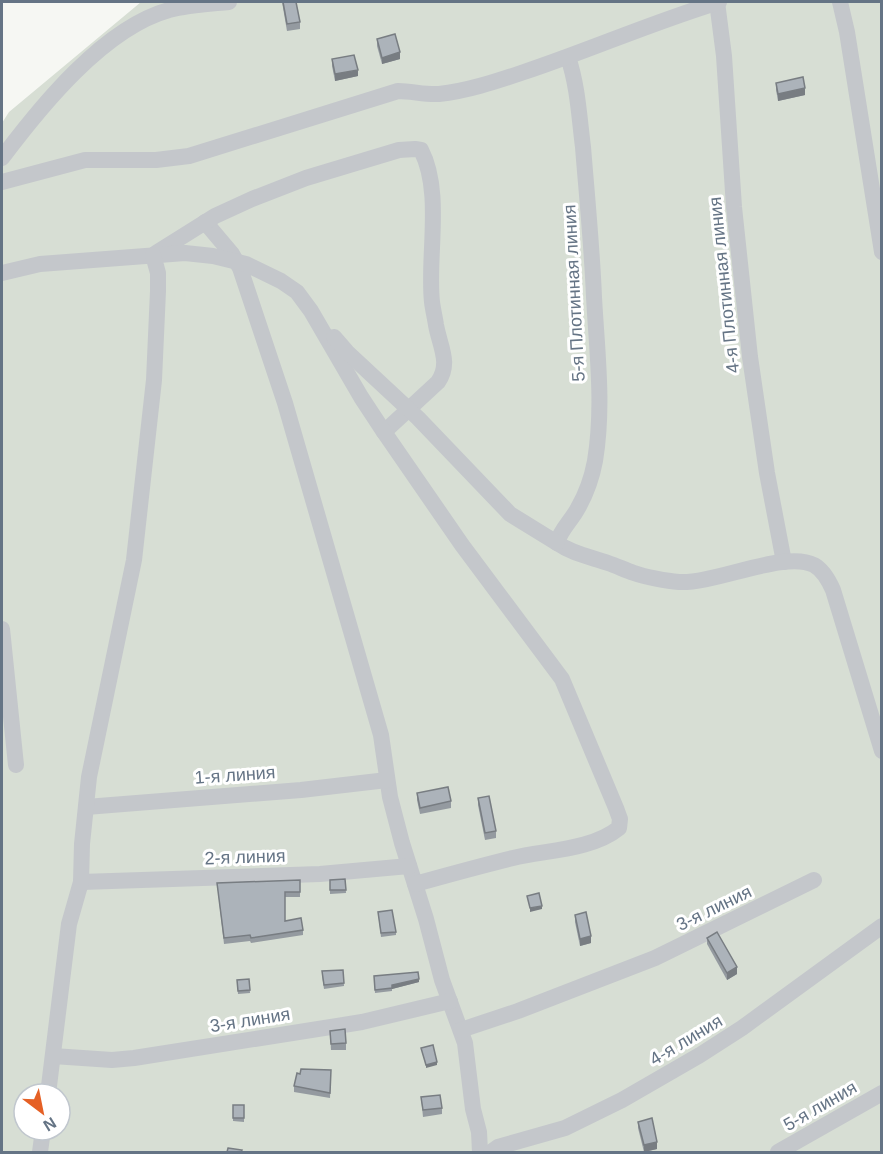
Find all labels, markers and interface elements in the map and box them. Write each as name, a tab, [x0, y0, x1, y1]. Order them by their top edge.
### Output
street label: 4-я Плотинная линия	[705, 196, 743, 374]
street label: 5-я Плотинная линия	[559, 204, 589, 382]
street label: 1-я линия	[194, 762, 276, 788]
street label: 2-я линия	[204, 846, 286, 868]
street label: 3-я линия	[673, 881, 755, 935]
street label: 3-я линия	[208, 1004, 292, 1036]
street label: 4-я линия	[646, 1011, 726, 1069]
street label: 5-я линия	[780, 1077, 860, 1135]
north arrow	[12, 1082, 72, 1142]
text: N	[40, 1114, 59, 1135]

